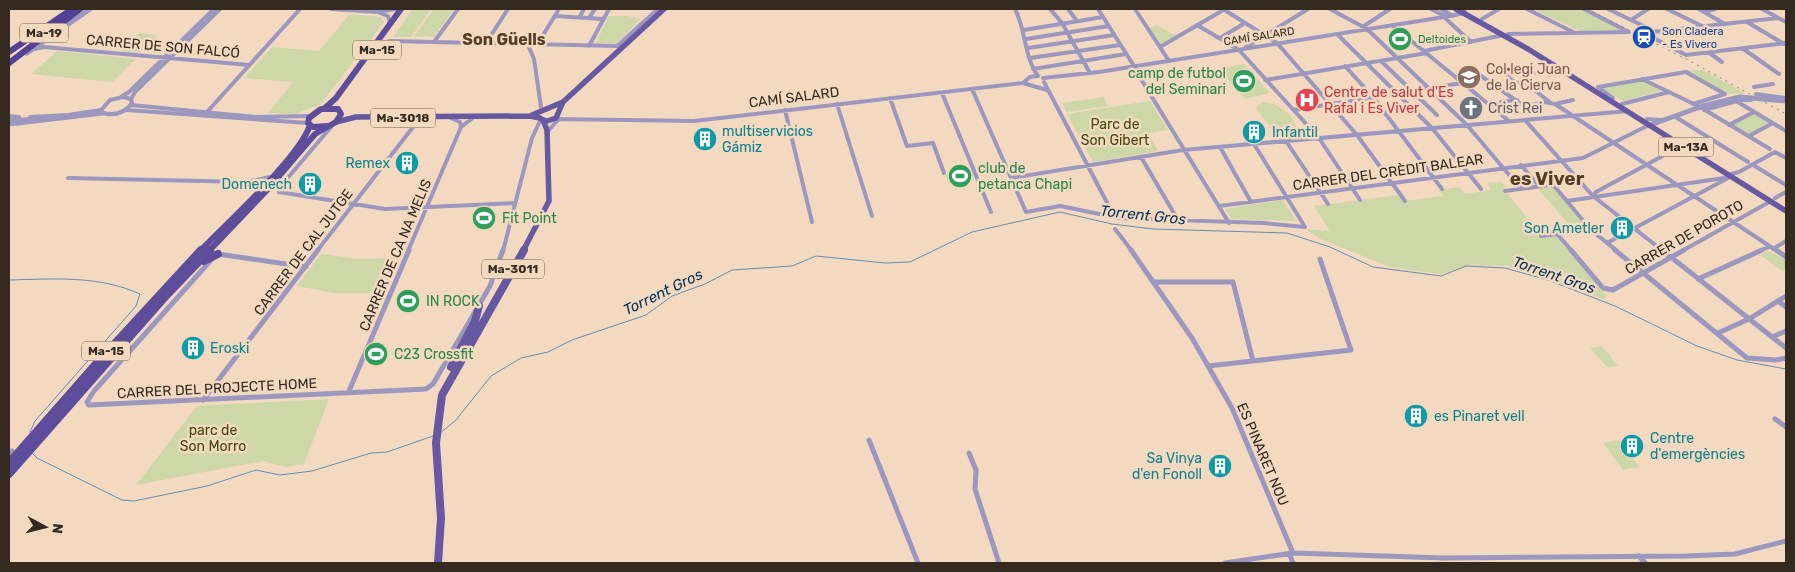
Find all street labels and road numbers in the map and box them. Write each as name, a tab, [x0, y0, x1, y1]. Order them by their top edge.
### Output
road number: Ma-19	[20, 23, 68, 42]
street label: CAMÍ SALARD	[1223, 24, 1295, 49]
street label: CARRER DE SON FALCÓ	[85, 30, 241, 62]
road number: Ma-15	[353, 40, 401, 60]
street label: CAMÍ SALARD	[748, 83, 840, 111]
road number: Ma-3018	[370, 109, 436, 128]
road number: Ma-13A	[1658, 138, 1714, 156]
street label: CARRER DEL CRÈDIT BALEAR	[1292, 150, 1484, 194]
street label: CARRER DE CA NA MELIS	[356, 176, 435, 334]
street label: CARRER DE CAL JUTGE	[250, 186, 356, 319]
street label: CARRER DE POROTO	[1622, 197, 1746, 278]
road number: Ma-3011	[482, 260, 544, 278]
road number: Ma-15	[82, 342, 130, 361]
street label: CARRER DEL PROJECTE HOME	[117, 375, 318, 402]
street label: ES PINARET NOU	[1233, 400, 1292, 508]

